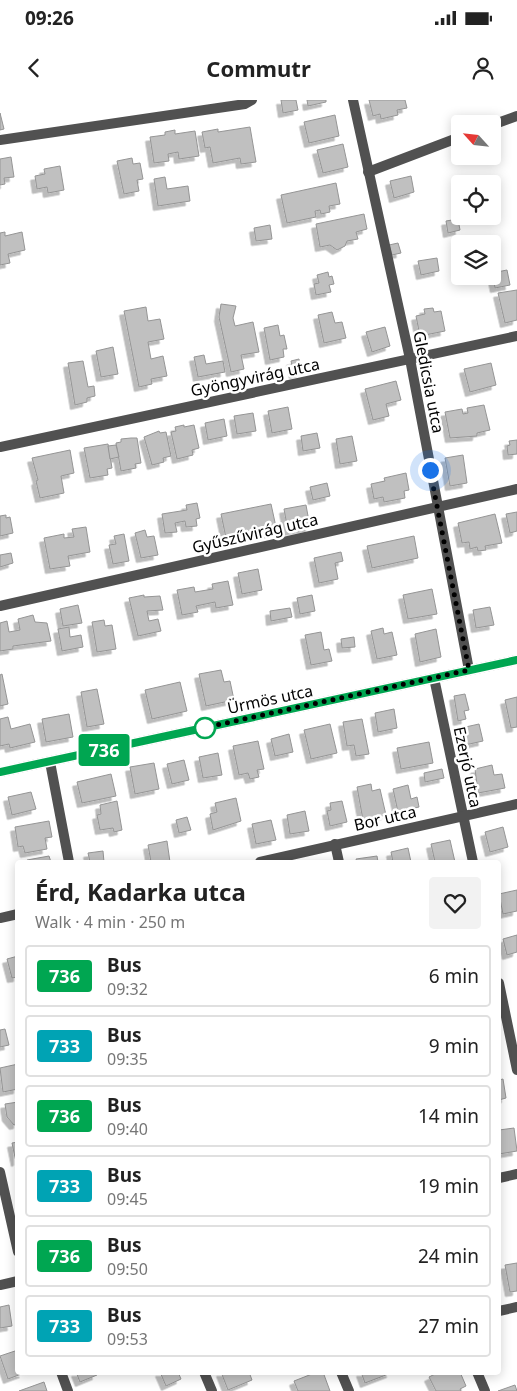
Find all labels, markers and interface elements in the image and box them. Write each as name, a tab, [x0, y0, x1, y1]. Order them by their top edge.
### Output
text: 09:26	[25, 5, 74, 31]
text: Commutr	[206, 53, 311, 83]
icon: back	[20, 54, 48, 82]
icon: person	[469, 54, 497, 82]
north arrow	[451, 115, 501, 165]
map controls	[451, 115, 501, 285]
button: locate	[451, 175, 501, 225]
button: layers	[451, 235, 501, 285]
street label: Gledicsia utca	[408, 329, 450, 435]
street label: Gyöngyvirág utca	[189, 353, 321, 401]
your location	[418, 458, 443, 483]
street label: Gyűszűvirág utca	[190, 508, 320, 558]
street label: Ürmös utca	[225, 679, 315, 719]
unlabelled marker	[194, 717, 216, 739]
street label: Ezerjó utca	[449, 724, 487, 810]
line badge: 736	[75, 734, 133, 766]
text: 736	[89, 738, 119, 762]
street label: Bor utca	[352, 800, 418, 836]
text: Érd, Kadarka utca	[35, 875, 246, 908]
button: heart	[429, 877, 481, 929]
text: Walk · 4 min · 250 m	[35, 911, 185, 933]
text: Bus	[107, 952, 142, 978]
text: 6 min	[429, 963, 479, 989]
text: 736	[49, 964, 80, 988]
text: 09:32	[107, 978, 148, 1000]
text: Bus	[107, 1022, 142, 1048]
text: 9 min	[429, 1033, 479, 1059]
text: 733	[49, 1034, 80, 1058]
text: 09:35	[107, 1048, 148, 1070]
text: Bus	[107, 1092, 142, 1118]
text: 14 min	[418, 1103, 479, 1129]
text: 736	[49, 1104, 80, 1128]
text: 09:40	[107, 1118, 148, 1140]
text: Bus	[107, 1162, 142, 1188]
text: 19 min	[418, 1173, 479, 1199]
text: 733	[49, 1174, 80, 1198]
text: 09:45	[107, 1188, 148, 1210]
text: Bus	[107, 1232, 142, 1258]
text: 24 min	[418, 1243, 479, 1269]
text: 736	[49, 1244, 80, 1268]
text: 09:50	[107, 1258, 148, 1280]
text: Bus	[107, 1302, 142, 1328]
text: 27 min	[418, 1313, 479, 1339]
text: 733	[49, 1314, 80, 1338]
text: 09:53	[107, 1328, 148, 1350]

